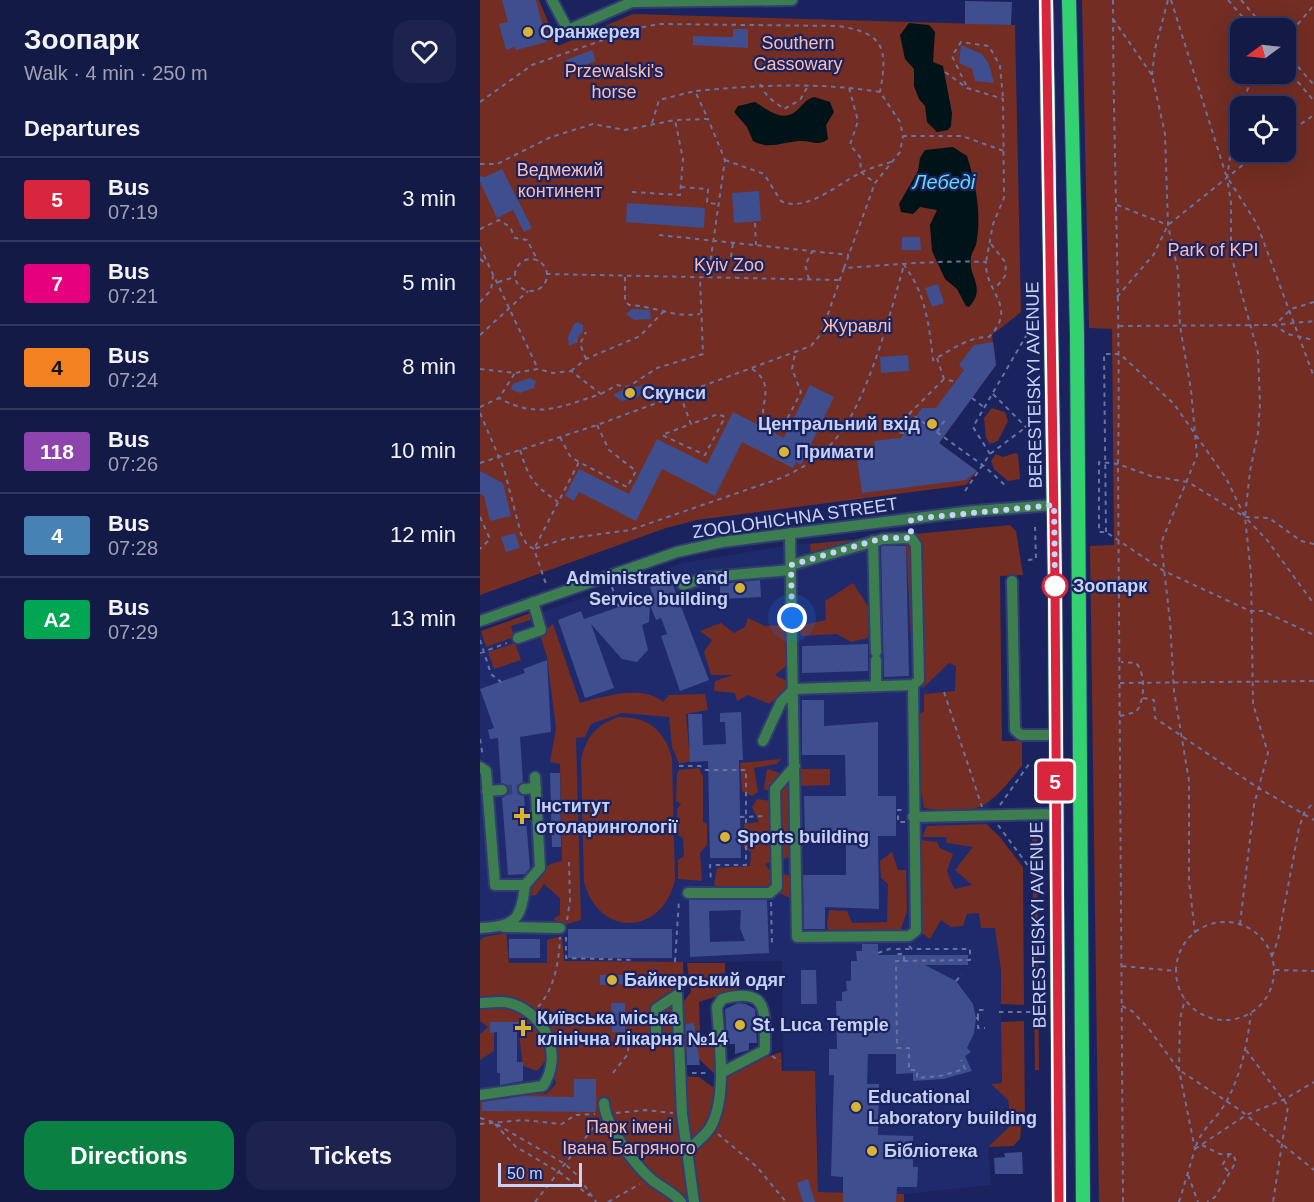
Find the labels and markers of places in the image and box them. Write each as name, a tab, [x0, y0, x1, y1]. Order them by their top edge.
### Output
place label: Оранжерея	[540, 22, 640, 42]
marker: Оранжерея	[521, 25, 535, 39]
place label: Скунси	[642, 383, 706, 403]
marker: Скунси	[623, 386, 637, 400]
place label: Центральний вхід	[758, 414, 921, 434]
marker: Центральний вхід	[925, 417, 939, 431]
place label: Примати	[796, 442, 874, 462]
marker: Примати	[777, 445, 791, 459]
place label: Administrative and Service building	[566, 568, 728, 609]
marker: Зоопарк	[1042, 573, 1068, 599]
place label: Зоопарк	[1073, 576, 1148, 596]
marker: Administrative and Service building	[733, 581, 747, 595]
place label: Інститут отоларингології	[536, 796, 679, 837]
marker: Інститут отоларингології	[513, 807, 531, 825]
place label: Sports building	[737, 827, 869, 847]
marker: Sports building	[718, 830, 732, 844]
place label: Байкерський одяг	[624, 970, 786, 990]
marker: Байкерський одяг	[605, 973, 619, 987]
place label: Київська міська клінічна лікарня №14	[537, 1008, 728, 1049]
place label: St. Luca Temple	[752, 1015, 889, 1035]
marker: St. Luca Temple	[733, 1018, 747, 1032]
marker: Київська міська клінічна лікарня №14	[514, 1019, 532, 1037]
place label: Educational Laboratory building	[868, 1087, 1037, 1128]
marker: Educational Laboratory building	[849, 1100, 863, 1114]
place label: Бібліотека	[884, 1141, 978, 1161]
marker: Бібліотека	[865, 1144, 879, 1158]

